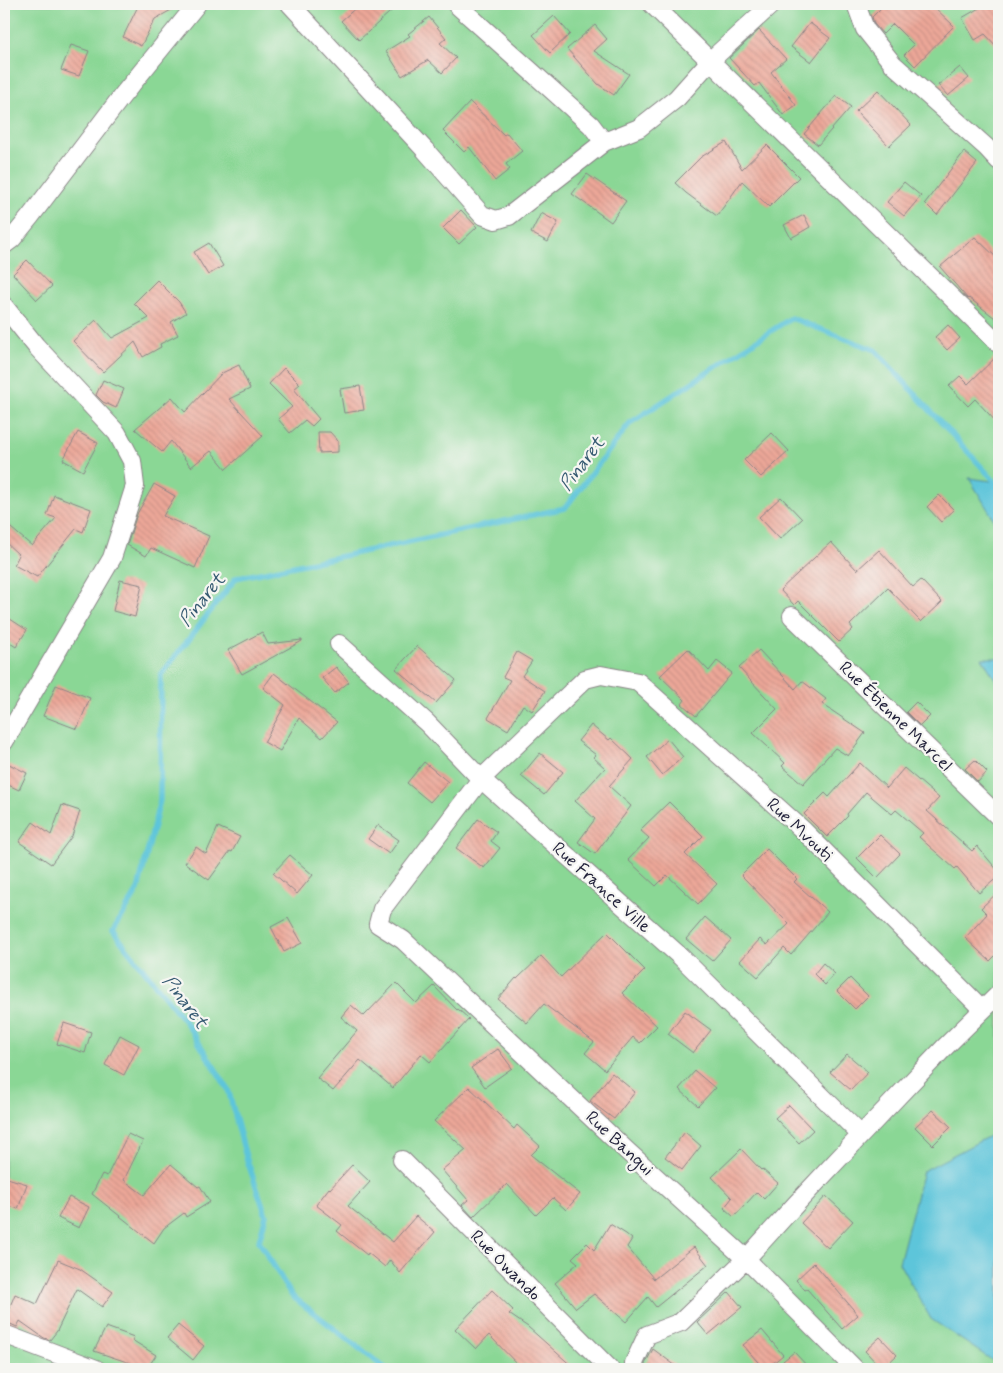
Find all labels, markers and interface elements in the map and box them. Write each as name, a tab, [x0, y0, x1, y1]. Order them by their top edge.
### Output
water label: Pinaret	[554, 431, 611, 496]
water label: Pinaret	[173, 568, 232, 632]
street label: Rue Étienne Marcel	[833, 656, 957, 777]
street label: Rue Mvouti	[761, 793, 838, 867]
street label: Rue France Ville	[547, 837, 656, 939]
water label: Pinaret	[156, 970, 214, 1035]
street label: Rue Bangui	[579, 1106, 659, 1182]
street label: Rue Owando	[465, 1225, 546, 1306]

